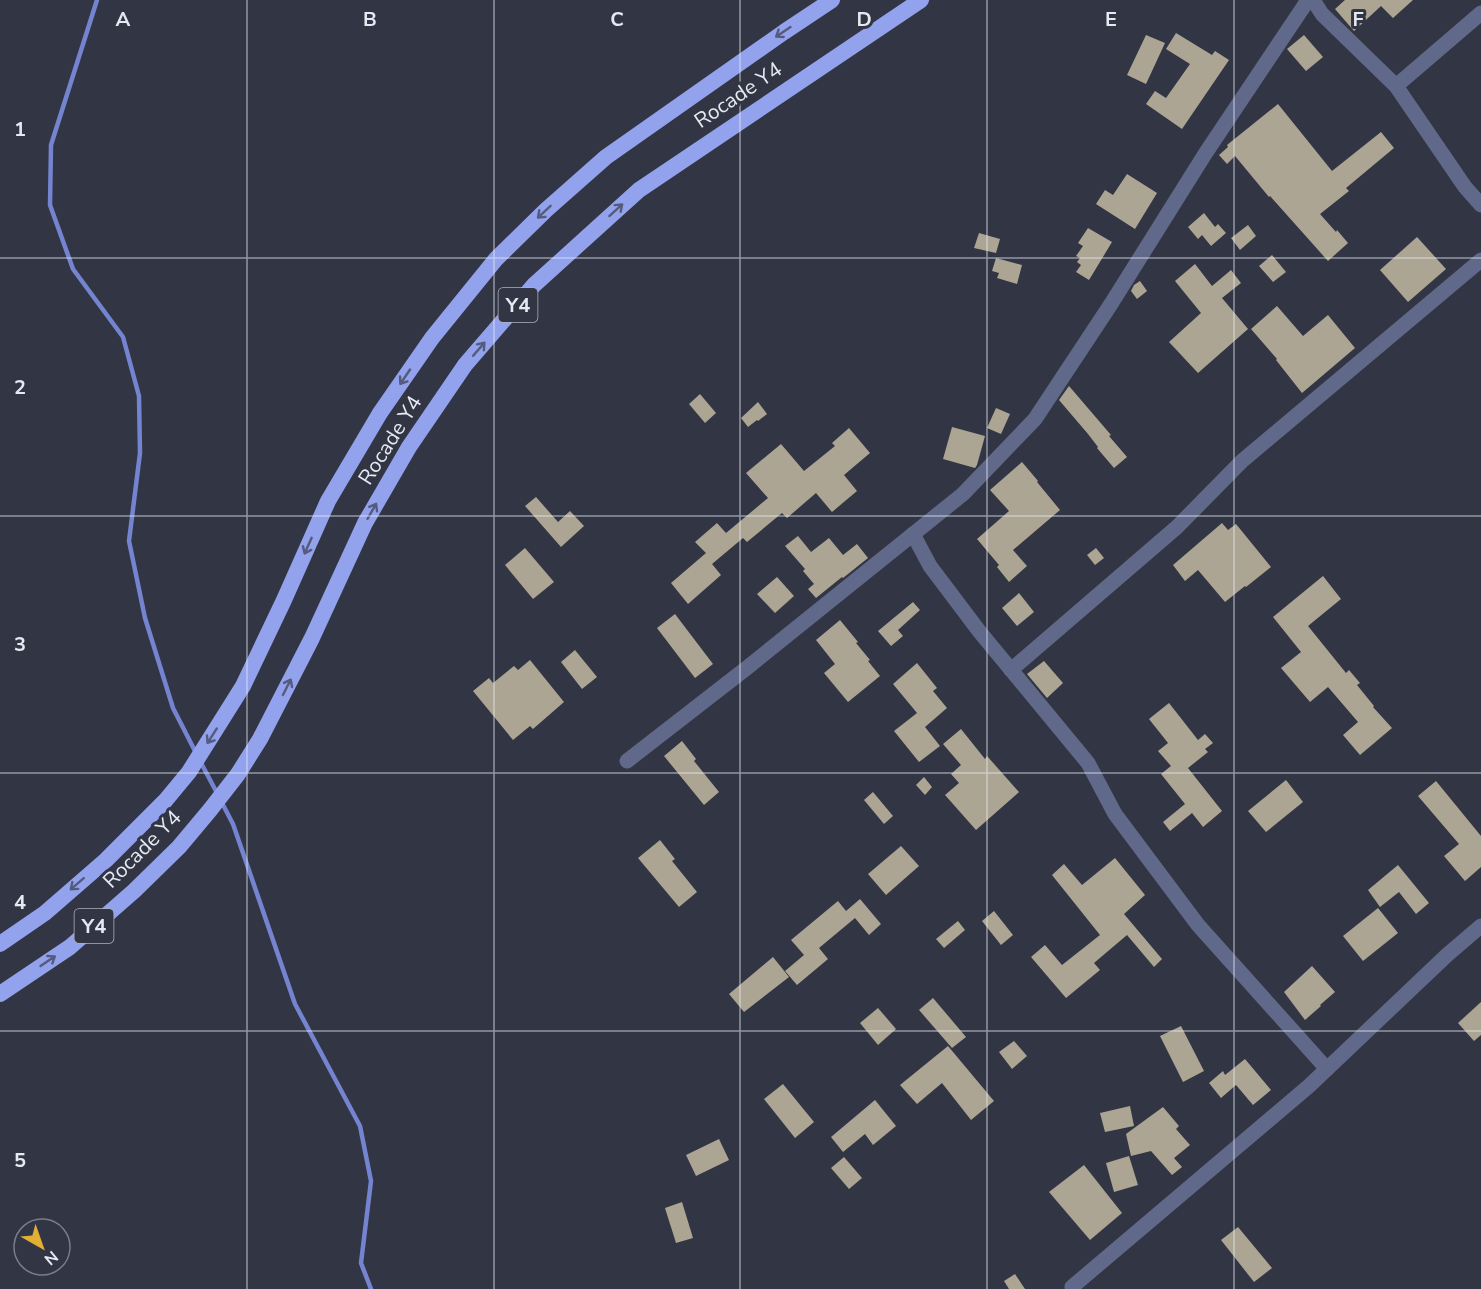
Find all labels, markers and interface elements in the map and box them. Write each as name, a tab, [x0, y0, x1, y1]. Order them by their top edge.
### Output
text: A	[116, 6, 131, 33]
text: B	[363, 6, 377, 33]
text: C	[610, 6, 624, 33]
text: D	[856, 6, 872, 33]
text: E	[1105, 6, 1117, 33]
text: F	[1352, 6, 1364, 33]
one-way arrow	[776, 26, 792, 38]
street label: Rocade Y4	[689, 55, 787, 135]
text: 1	[14, 116, 26, 143]
one-way arrow	[609, 203, 624, 218]
one-way arrow	[536, 205, 551, 219]
road number: Y4	[498, 288, 538, 322]
one-way arrow	[472, 342, 486, 357]
one-way arrow	[399, 368, 411, 385]
text: 2	[14, 374, 26, 401]
street label: Rocade Y4	[352, 390, 428, 490]
one-way arrow	[367, 503, 379, 520]
one-way arrow	[302, 536, 314, 554]
text: 3	[14, 631, 26, 658]
one-way arrow	[282, 678, 293, 696]
one-way arrow	[206, 727, 218, 744]
street label: Rocade Y4	[97, 804, 187, 894]
one-way arrow	[69, 878, 85, 891]
text: 4	[14, 889, 26, 916]
road number: Y4	[74, 909, 113, 943]
one-way arrow	[40, 955, 56, 967]
text: 5	[14, 1147, 26, 1174]
north arrow	[12, 1217, 72, 1277]
text: N	[39, 1245, 63, 1270]

